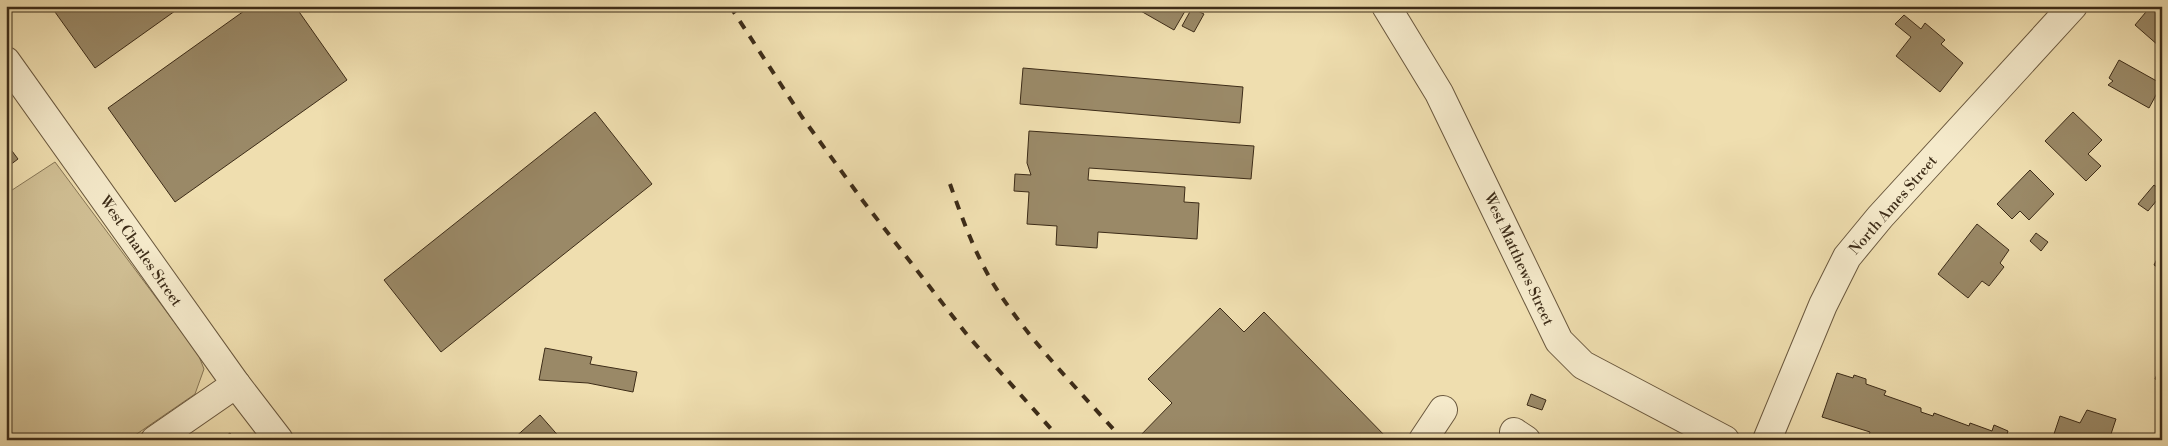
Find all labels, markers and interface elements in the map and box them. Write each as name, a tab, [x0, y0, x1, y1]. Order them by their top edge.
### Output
street label: North Ames Street	[1845, 151, 1942, 259]
street label: West Matthews Street	[1479, 189, 1558, 329]
street label: West Charles Street	[95, 191, 186, 311]

